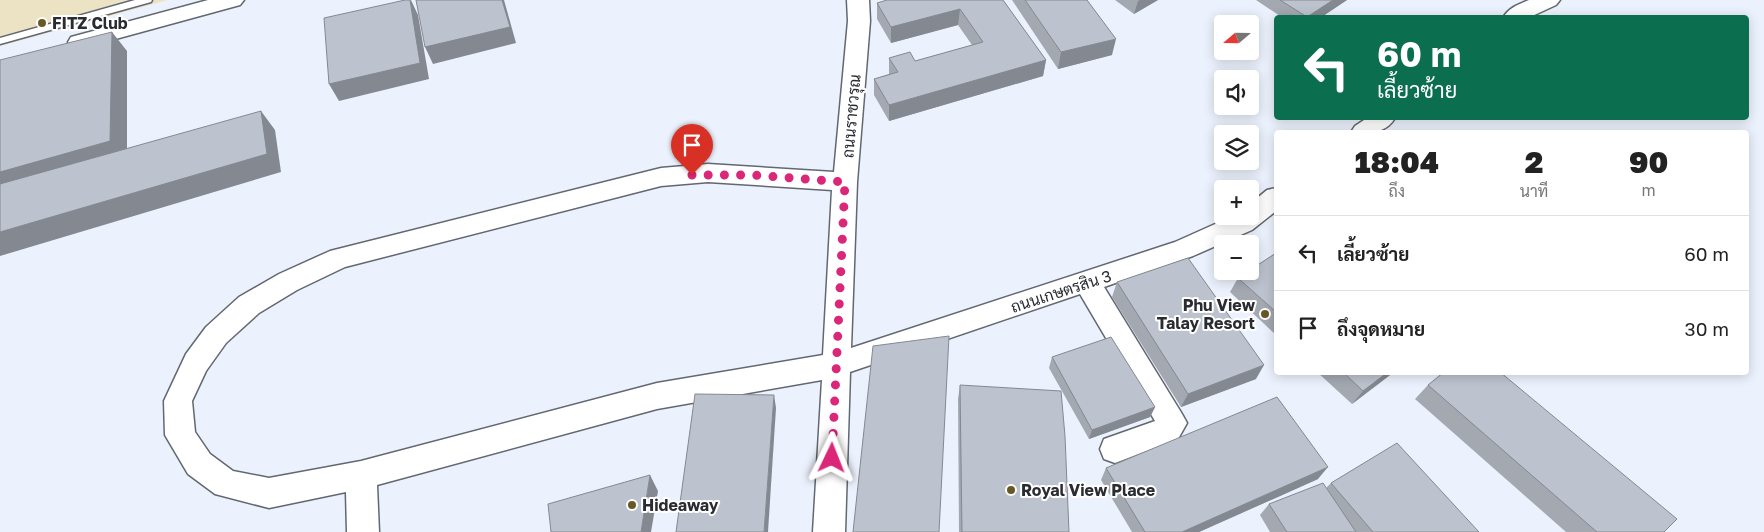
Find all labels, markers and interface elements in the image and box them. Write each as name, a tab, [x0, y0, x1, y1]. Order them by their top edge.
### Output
place label: FITZ Club	[52, 13, 128, 33]
north arrow	[1214, 15, 1259, 60]
map controls	[1214, 15, 1259, 280]
marker: FITZ Club	[36, 17, 48, 29]
text: 60 m	[1377, 33, 1461, 75]
icon: left	[1294, 35, 1359, 100]
button: sound	[1214, 70, 1259, 115]
street label: ถนนราชวรุณ	[837, 73, 867, 159]
text: เลี้ยวซ้าย	[1377, 76, 1457, 103]
pin	[671, 124, 713, 175]
button: layers	[1214, 125, 1259, 170]
icon: arrive	[678, 131, 706, 159]
text: 18:04	[1355, 144, 1439, 180]
text: 2	[1525, 144, 1543, 180]
text: 90	[1629, 144, 1668, 180]
button: +	[1214, 180, 1259, 225]
text: m	[1641, 180, 1656, 200]
text: ถึง	[1389, 181, 1405, 201]
text: นาที	[1520, 181, 1548, 201]
button: −	[1214, 235, 1259, 280]
icon: left	[1294, 239, 1322, 267]
text: เลี้ยวซ้าย	[1337, 242, 1409, 265]
text: 60 m	[1684, 242, 1729, 265]
street label: ถนนเกษตรสิน 3	[1008, 265, 1114, 317]
place label: Phu View Talay Resort	[1157, 295, 1256, 333]
marker: Phu View Talay Resort	[1259, 308, 1271, 320]
icon: arrive	[1294, 314, 1322, 342]
text: ถึงจุดหมาย	[1337, 317, 1425, 340]
text: 30 m	[1685, 317, 1729, 340]
position arrow	[805, 431, 857, 483]
place label: Royal View Place	[1021, 480, 1155, 500]
marker: Royal View Place	[1005, 484, 1017, 496]
place label: Hideaway	[642, 495, 719, 515]
marker: Hideaway	[626, 499, 638, 511]

